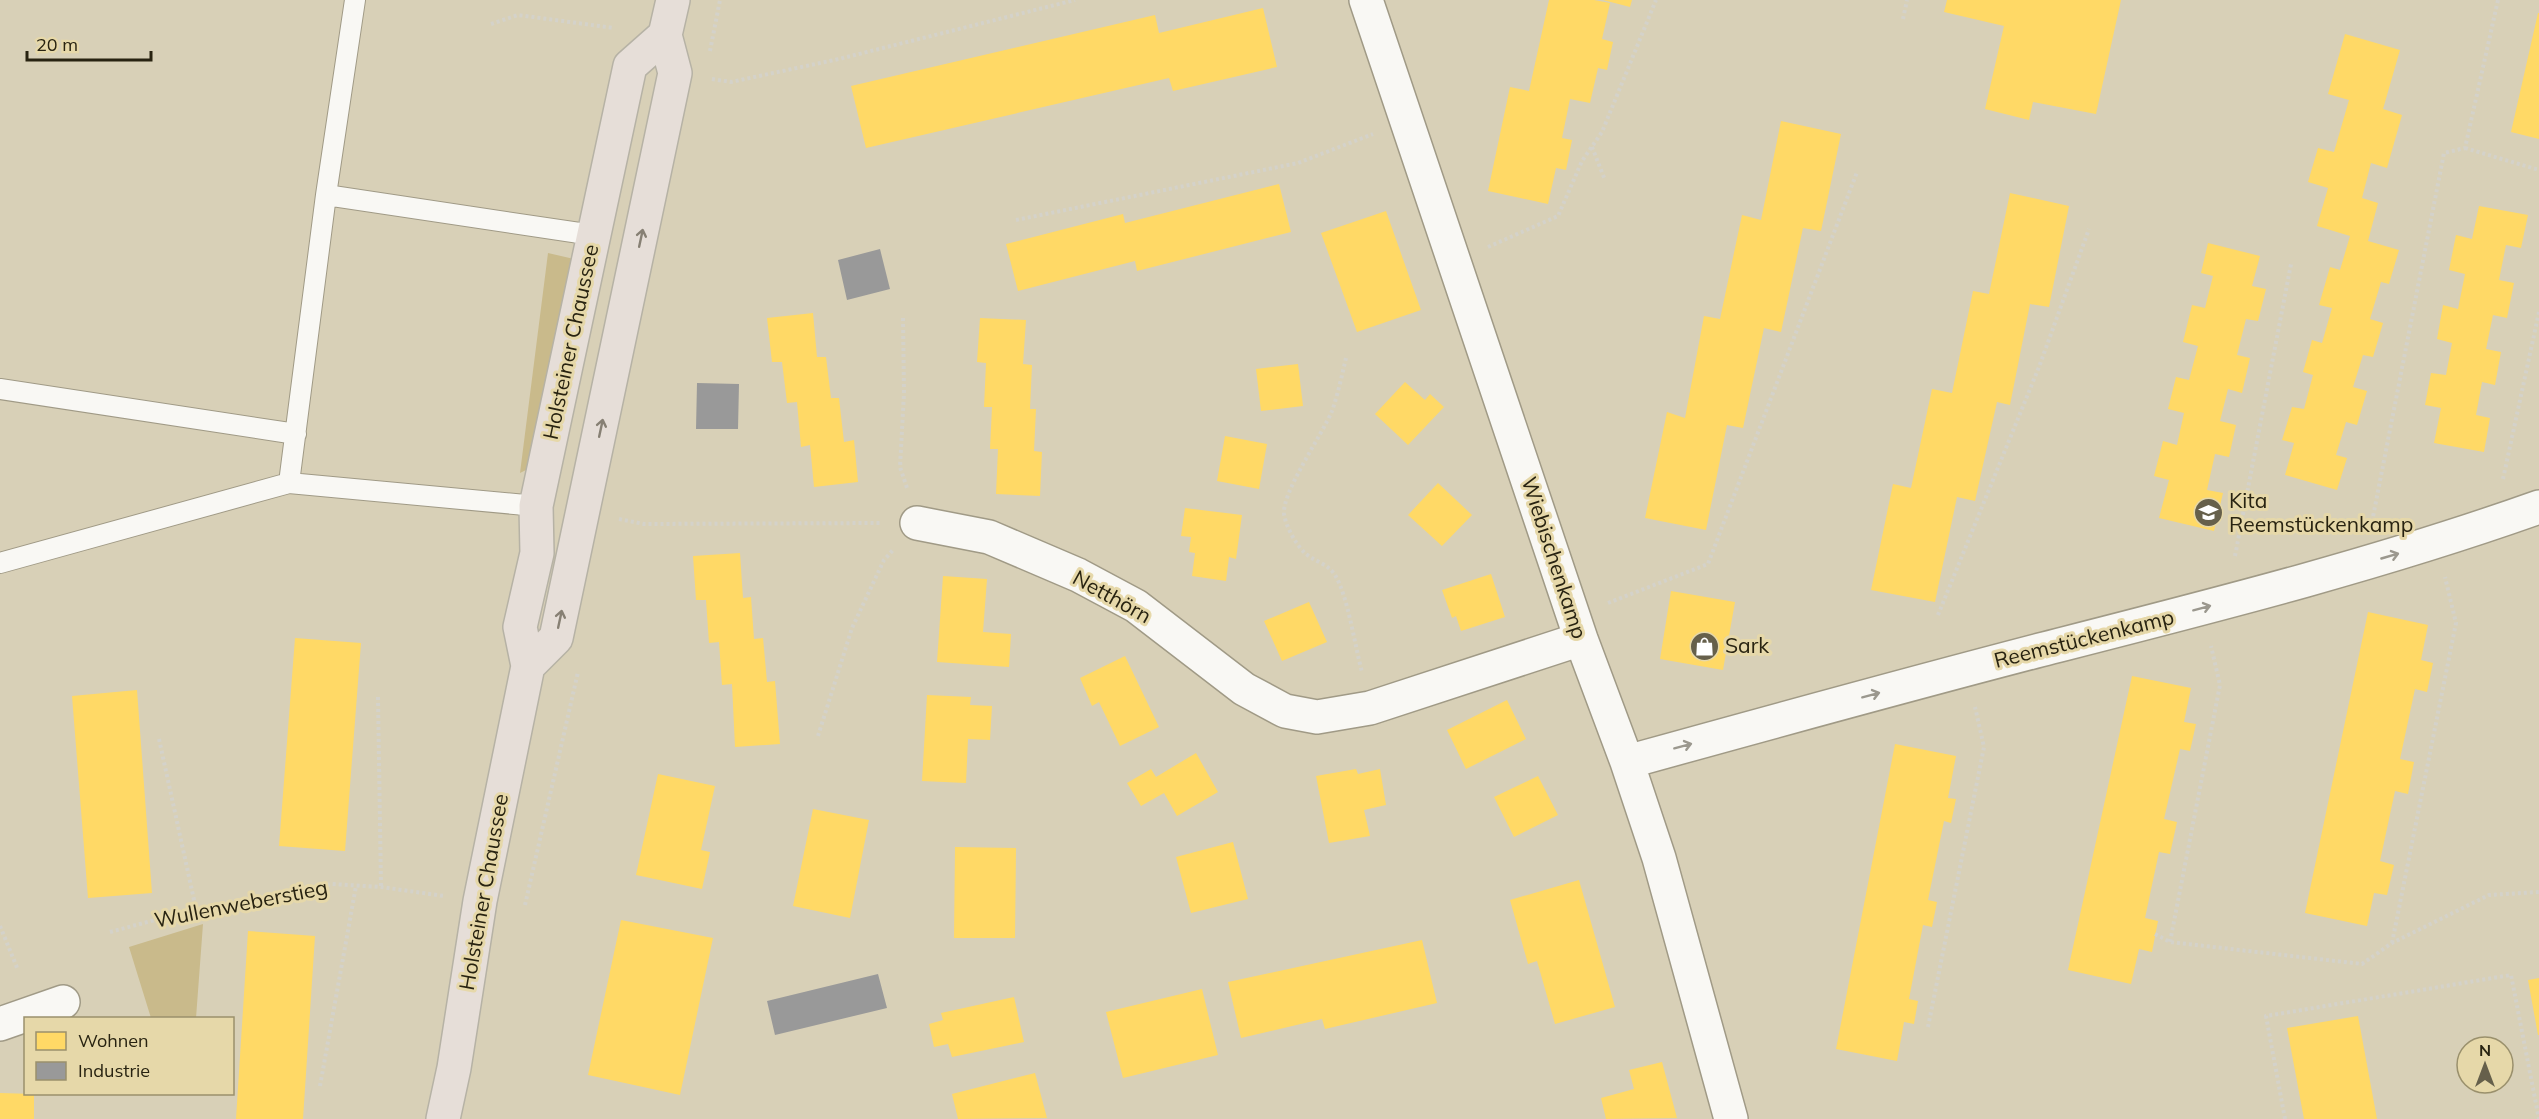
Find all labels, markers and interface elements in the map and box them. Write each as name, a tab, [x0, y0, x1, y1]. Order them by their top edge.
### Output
scale bar	[27, 24, 152, 62]
text: 20 m	[36, 33, 78, 56]
one-way arrow	[636, 228, 647, 248]
street label: Holsteiner Chaussee	[537, 242, 603, 442]
one-way arrow	[595, 419, 607, 438]
street label: Wiebischenkamp	[1517, 474, 1593, 642]
place label: Kita Reemstückenkamp	[2229, 487, 2413, 537]
school or university icon: Kita Reemstückenkamp	[2192, 497, 2224, 529]
one-way arrow	[2380, 550, 2399, 562]
street label: Netthörn	[1069, 564, 1156, 628]
one-way arrow	[2192, 602, 2211, 613]
street label: Reemstückenkamp	[1991, 603, 2176, 673]
one-way arrow	[555, 610, 566, 629]
shop icon: Sark	[1688, 630, 1720, 662]
place label: Sark	[1725, 632, 1769, 658]
one-way arrow	[1861, 689, 1880, 700]
one-way arrow	[1673, 740, 1692, 752]
street label: Holsteiner Chaussee	[453, 792, 513, 992]
street label: Wullenweberstieg	[152, 873, 330, 933]
legend	[24, 1017, 234, 1095]
text: Wohnen	[78, 1029, 149, 1052]
north arrow	[2455, 1035, 2515, 1095]
text: N	[2479, 1040, 2491, 1060]
text: Industrie	[78, 1059, 150, 1082]

